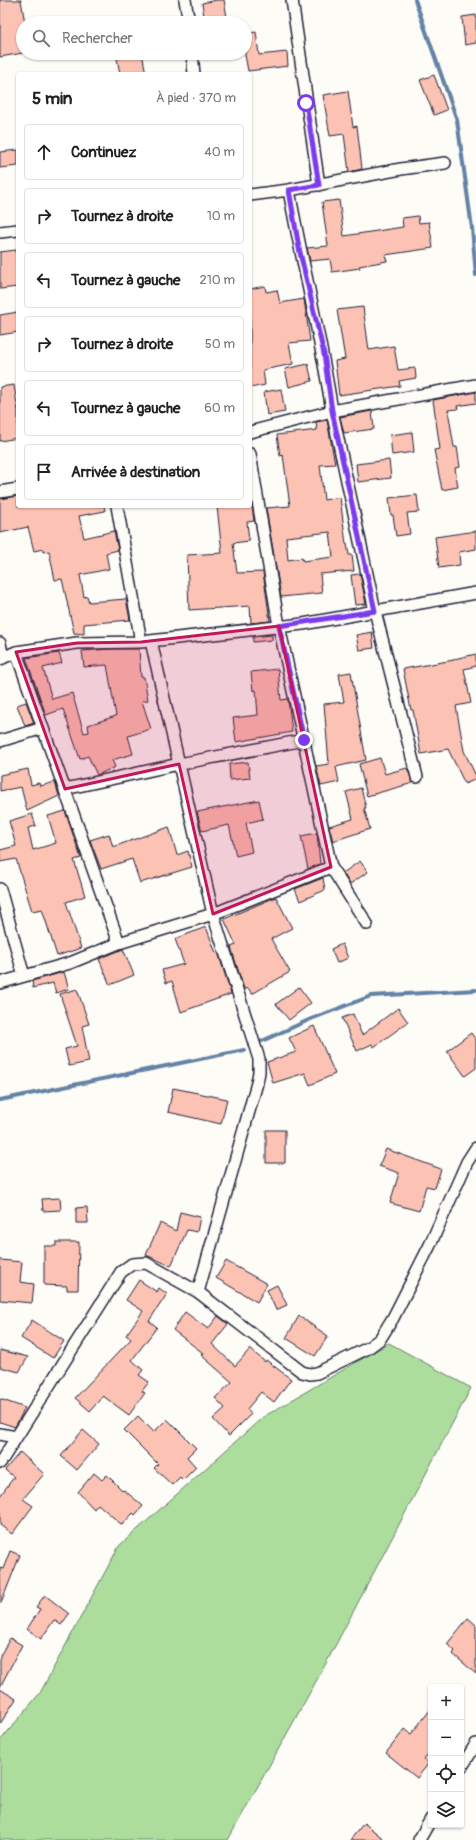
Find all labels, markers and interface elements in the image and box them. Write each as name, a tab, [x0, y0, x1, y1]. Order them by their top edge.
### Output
search box	[16, 16, 252, 60]
icon: search	[30, 27, 52, 49]
text: Rechercher	[62, 29, 133, 48]
text: 5 min	[32, 88, 72, 109]
text: À pied · 370 m	[156, 90, 236, 106]
route start	[297, 94, 315, 112]
icon: ahead	[33, 141, 55, 163]
text: Continuez	[71, 143, 136, 162]
text: 40 m	[204, 144, 235, 160]
icon: right	[33, 205, 55, 227]
text: Tournez à droite	[71, 207, 173, 226]
text: 10 m	[207, 208, 235, 224]
icon: left	[33, 269, 55, 291]
text: Tournez à gauche	[71, 271, 181, 290]
text: 210 m	[199, 272, 235, 288]
icon: right	[33, 333, 55, 355]
text: Tournez à droite	[71, 335, 173, 354]
text: 50 m	[205, 336, 235, 352]
icon: left	[33, 397, 55, 419]
text: Tournez à gauche	[71, 399, 181, 418]
text: 60 m	[204, 400, 235, 416]
icon: arrive	[33, 461, 55, 483]
text: Arrivée à destination	[71, 463, 200, 482]
route end	[295, 731, 313, 749]
map controls	[428, 1684, 464, 1828]
button: +	[428, 1684, 464, 1720]
button: −	[428, 1720, 464, 1756]
button: locate	[428, 1756, 464, 1792]
button: layers	[428, 1792, 464, 1828]

